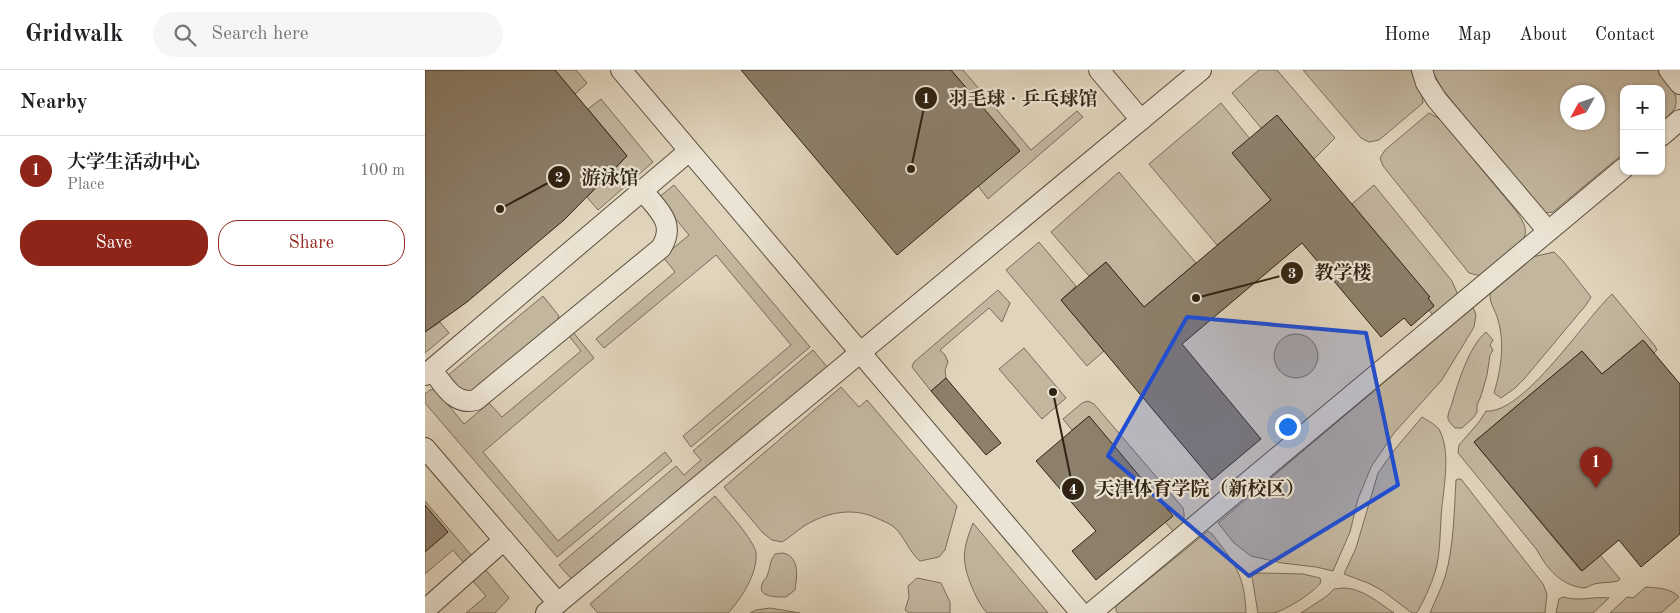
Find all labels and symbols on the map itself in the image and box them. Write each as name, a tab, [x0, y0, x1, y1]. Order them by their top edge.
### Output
callout: 羽毛球 · 乒乓球馆	[913, 81, 1107, 115]
north arrow	[1560, 85, 1605, 130]
text: 羽毛球 · 乒乓球馆	[949, 88, 1097, 110]
text: 1	[922, 92, 930, 107]
callout: 游泳馆	[546, 160, 648, 194]
text: 游泳馆	[581, 167, 639, 189]
text: 2	[555, 171, 563, 186]
callout: 教学楼	[1279, 256, 1381, 290]
text: 教学楼	[1314, 262, 1372, 284]
text: 3	[1288, 267, 1296, 282]
your location	[1275, 414, 1301, 440]
pin: 1	[1580, 447, 1612, 488]
callout: 天津体育学院（新校区）	[1061, 472, 1315, 506]
text: 天津体育学院（新校区）	[1095, 478, 1305, 500]
text: 4	[1069, 483, 1077, 498]

